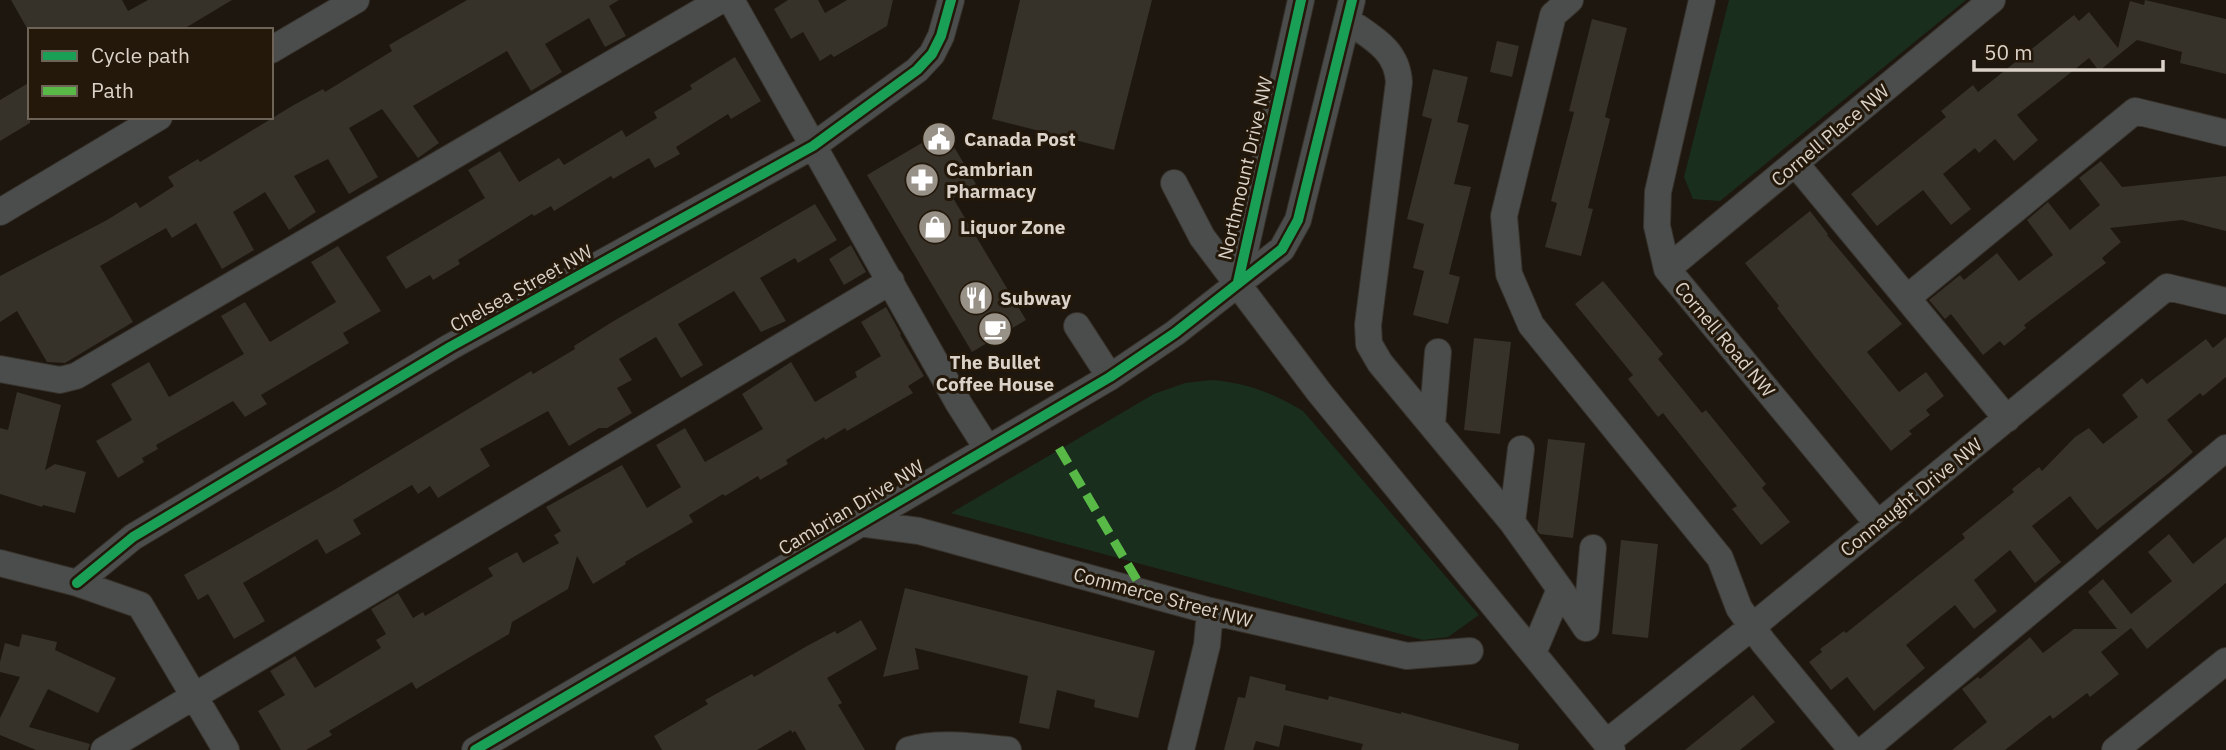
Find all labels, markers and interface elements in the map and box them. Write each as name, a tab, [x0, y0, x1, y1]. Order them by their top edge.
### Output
legend	[28, 28, 273, 119]
scale bar	[1974, 28, 2163, 72]
text: 50 m	[1984, 38, 2033, 66]
text: Cycle path	[91, 41, 190, 69]
street label: Northmount Drive NW	[1212, 74, 1278, 262]
text: Path	[91, 76, 134, 104]
street label: Cornell Place NW	[1766, 79, 1894, 191]
public building icon: Canada Post	[920, 120, 958, 158]
place label: Canada Post	[964, 127, 1076, 151]
place label: Cambrian Pharmacy	[946, 157, 1037, 203]
pharmacy icon: Cambrian Pharmacy	[903, 161, 941, 199]
shop icon: Liquor Zone	[916, 208, 954, 246]
place label: Liquor Zone	[960, 215, 1065, 239]
street label: Chelsea Street NW	[445, 239, 597, 337]
street label: Cornell Road NW	[1670, 276, 1780, 402]
restaurant icon: Subway	[957, 279, 995, 317]
place label: Subway	[1000, 286, 1072, 310]
cafe icon: The Bullet Coffee House	[976, 310, 1014, 348]
place label: The Bullet Coffee House	[936, 350, 1054, 396]
street label: Connaught Drive NW	[1835, 432, 1987, 562]
street label: Cambrian Drive NW	[774, 454, 928, 560]
street label: Commerce Street NW	[1071, 562, 1255, 632]

